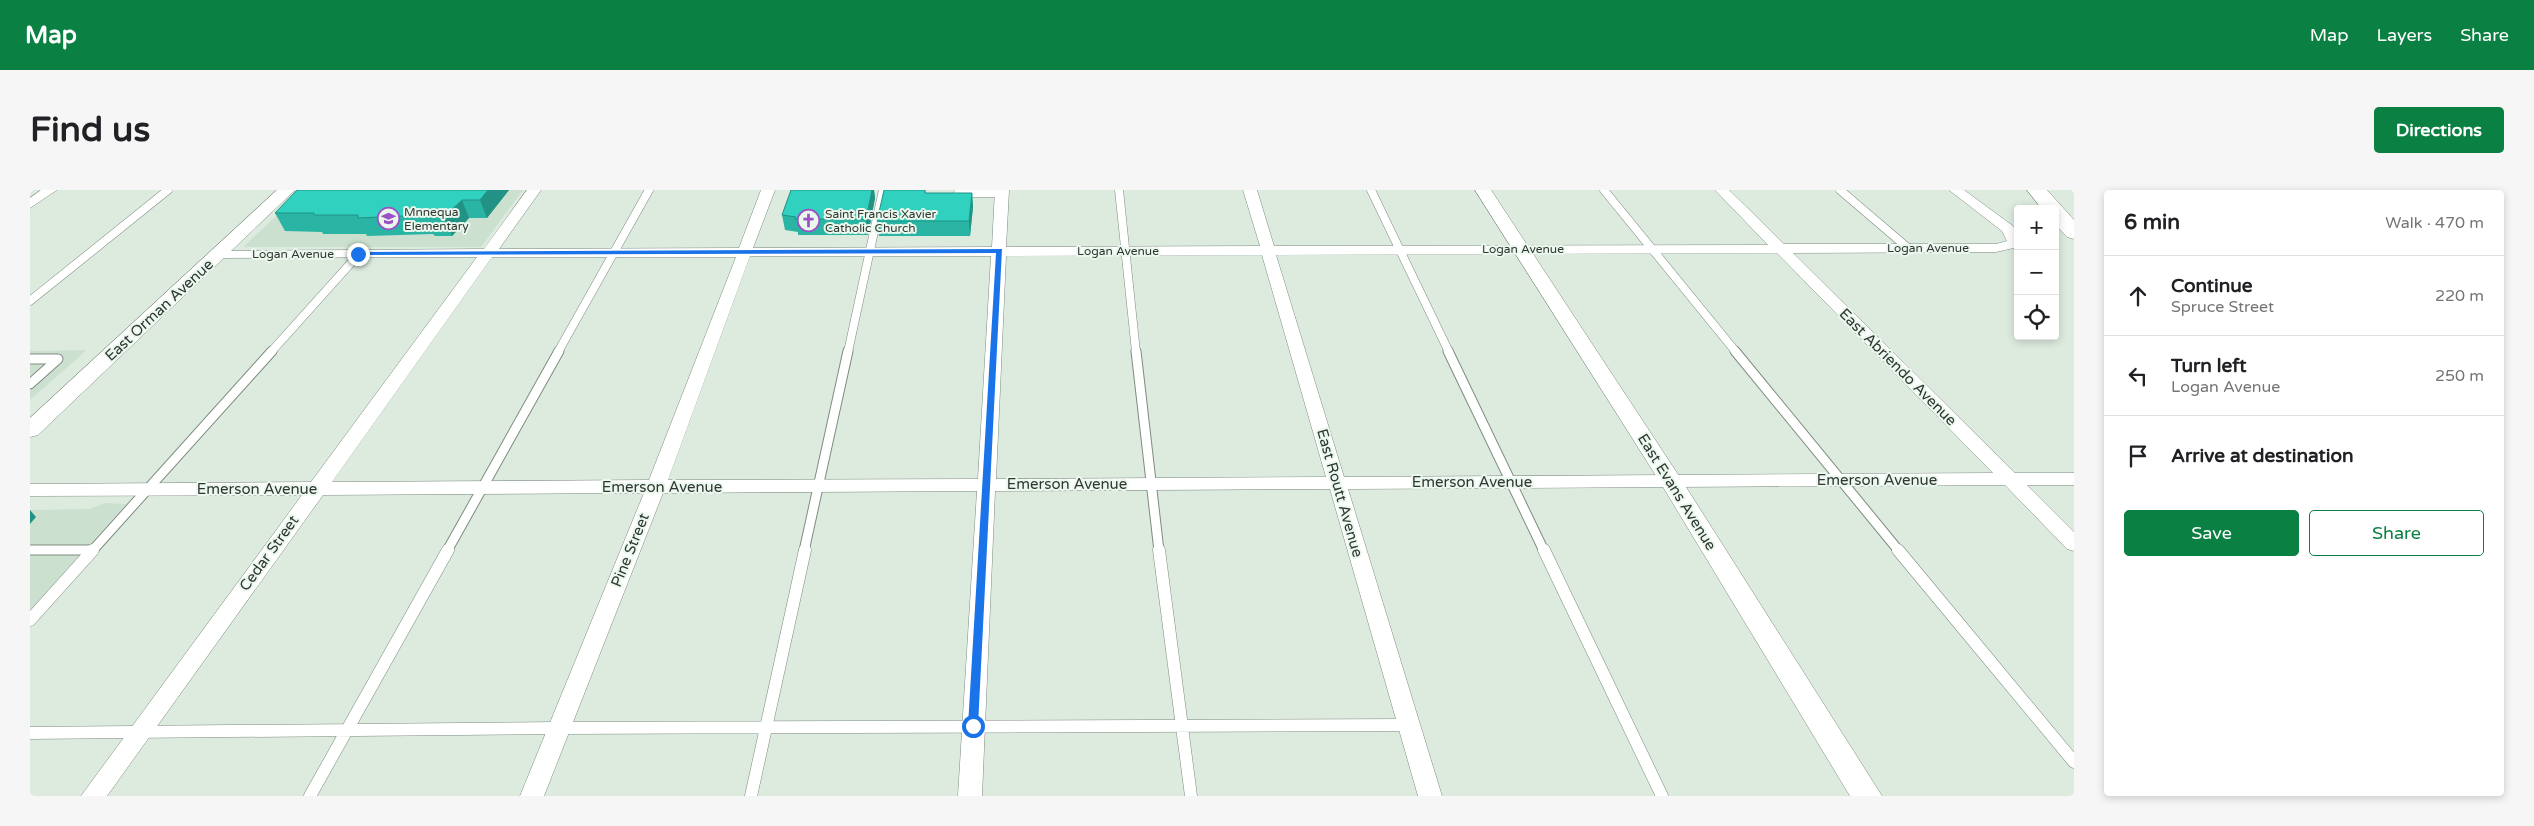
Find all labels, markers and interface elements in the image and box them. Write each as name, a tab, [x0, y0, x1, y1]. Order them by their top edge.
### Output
text: Map	[25, 21, 77, 50]
text: Map	[2310, 24, 2349, 46]
text: Layers	[2377, 24, 2432, 46]
text: Share	[2460, 24, 2509, 46]
button: Directions	[2374, 107, 2504, 153]
text: Find us	[30, 109, 150, 151]
place label: Mnnequa Elementary	[404, 205, 469, 233]
map controls	[2014, 205, 2059, 340]
button: +	[2014, 205, 2059, 250]
school or university icon: Mnnequa Elementary	[376, 207, 400, 231]
place label: Saint Francis Xavier Catholic Church	[825, 207, 937, 235]
church icon: Saint Francis Xavier Catholic Church	[797, 209, 821, 233]
text: 6 min	[2124, 210, 2180, 235]
text: Walk · 470 m	[2385, 213, 2484, 233]
street label: Logan Avenue	[1887, 241, 1969, 255]
street label: Logan Avenue	[1482, 242, 1564, 256]
route end	[347, 243, 370, 266]
street label: Logan Avenue	[1077, 244, 1159, 258]
street label: Logan Avenue	[252, 247, 334, 261]
button: −	[2014, 250, 2059, 295]
street label: East Orman Avenue	[101, 255, 217, 365]
text: Continue	[2171, 275, 2253, 297]
icon: ahead	[2124, 282, 2152, 310]
text: 220 m	[2435, 286, 2484, 306]
button: locate	[2014, 295, 2059, 340]
text: Spruce Street	[2171, 297, 2274, 317]
street label: East Abriendo Avenue	[1836, 305, 1960, 429]
text: Turn left	[2171, 355, 2247, 377]
icon: left	[2124, 362, 2152, 390]
text: 250 m	[2435, 366, 2484, 386]
text: Logan Avenue	[2171, 377, 2280, 397]
street label: East Routt Avenue	[1313, 427, 1367, 559]
street label: East Evans Avenue	[1634, 430, 1720, 554]
icon: arrive	[2124, 442, 2152, 470]
text: Arrive at destination	[2171, 445, 2354, 467]
street label: Emerson Avenue	[1817, 471, 1937, 489]
street label: Emerson Avenue	[1412, 473, 1532, 491]
street label: Emerson Avenue	[1007, 475, 1127, 493]
street label: Emerson Avenue	[602, 478, 722, 496]
street label: Emerson Avenue	[197, 480, 317, 498]
street label: Pine Street	[607, 510, 653, 590]
button: Save	[2124, 510, 2299, 556]
button: Share	[2309, 510, 2484, 556]
street label: Cedar Street	[236, 511, 303, 594]
route start	[962, 715, 985, 738]

